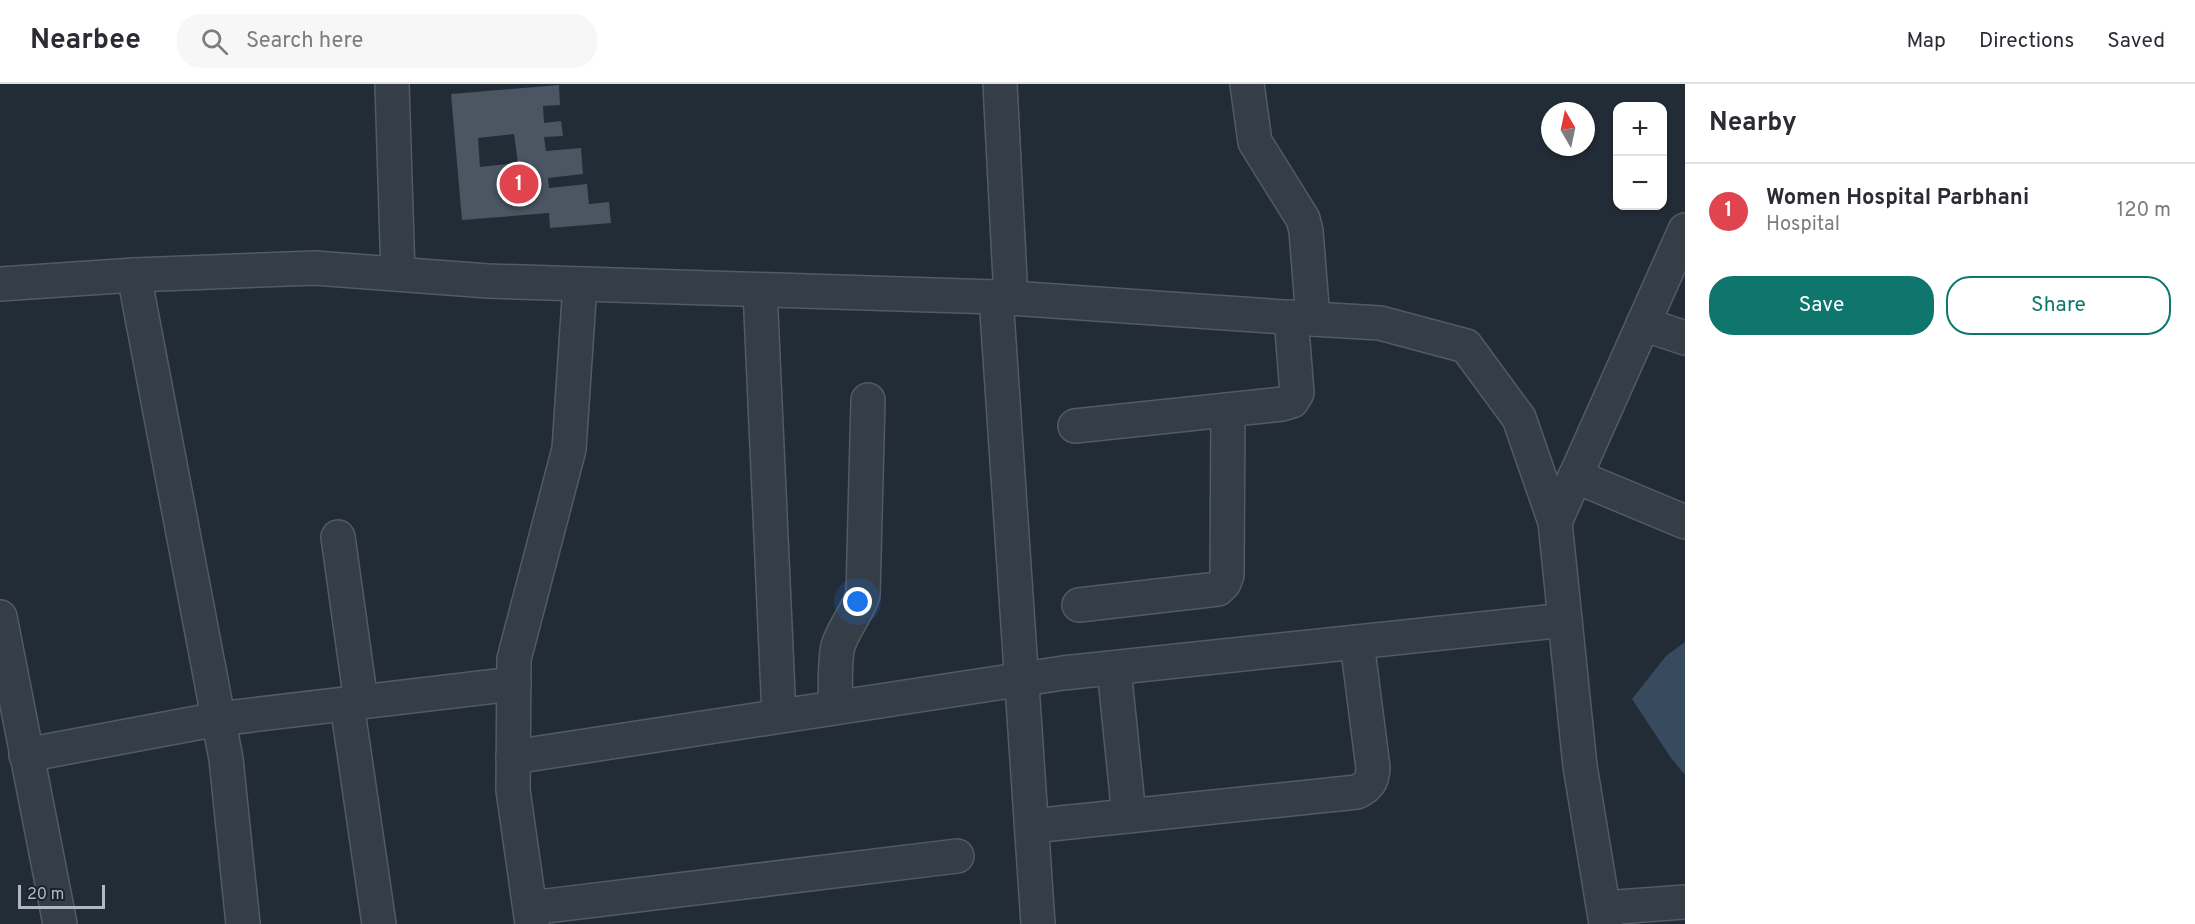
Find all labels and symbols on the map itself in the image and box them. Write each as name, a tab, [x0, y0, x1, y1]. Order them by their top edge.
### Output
north arrow	[1541, 102, 1595, 156]
pin: 1	[500, 162, 538, 206]
your location	[843, 587, 872, 616]
scale bar	[18, 882, 105, 910]

